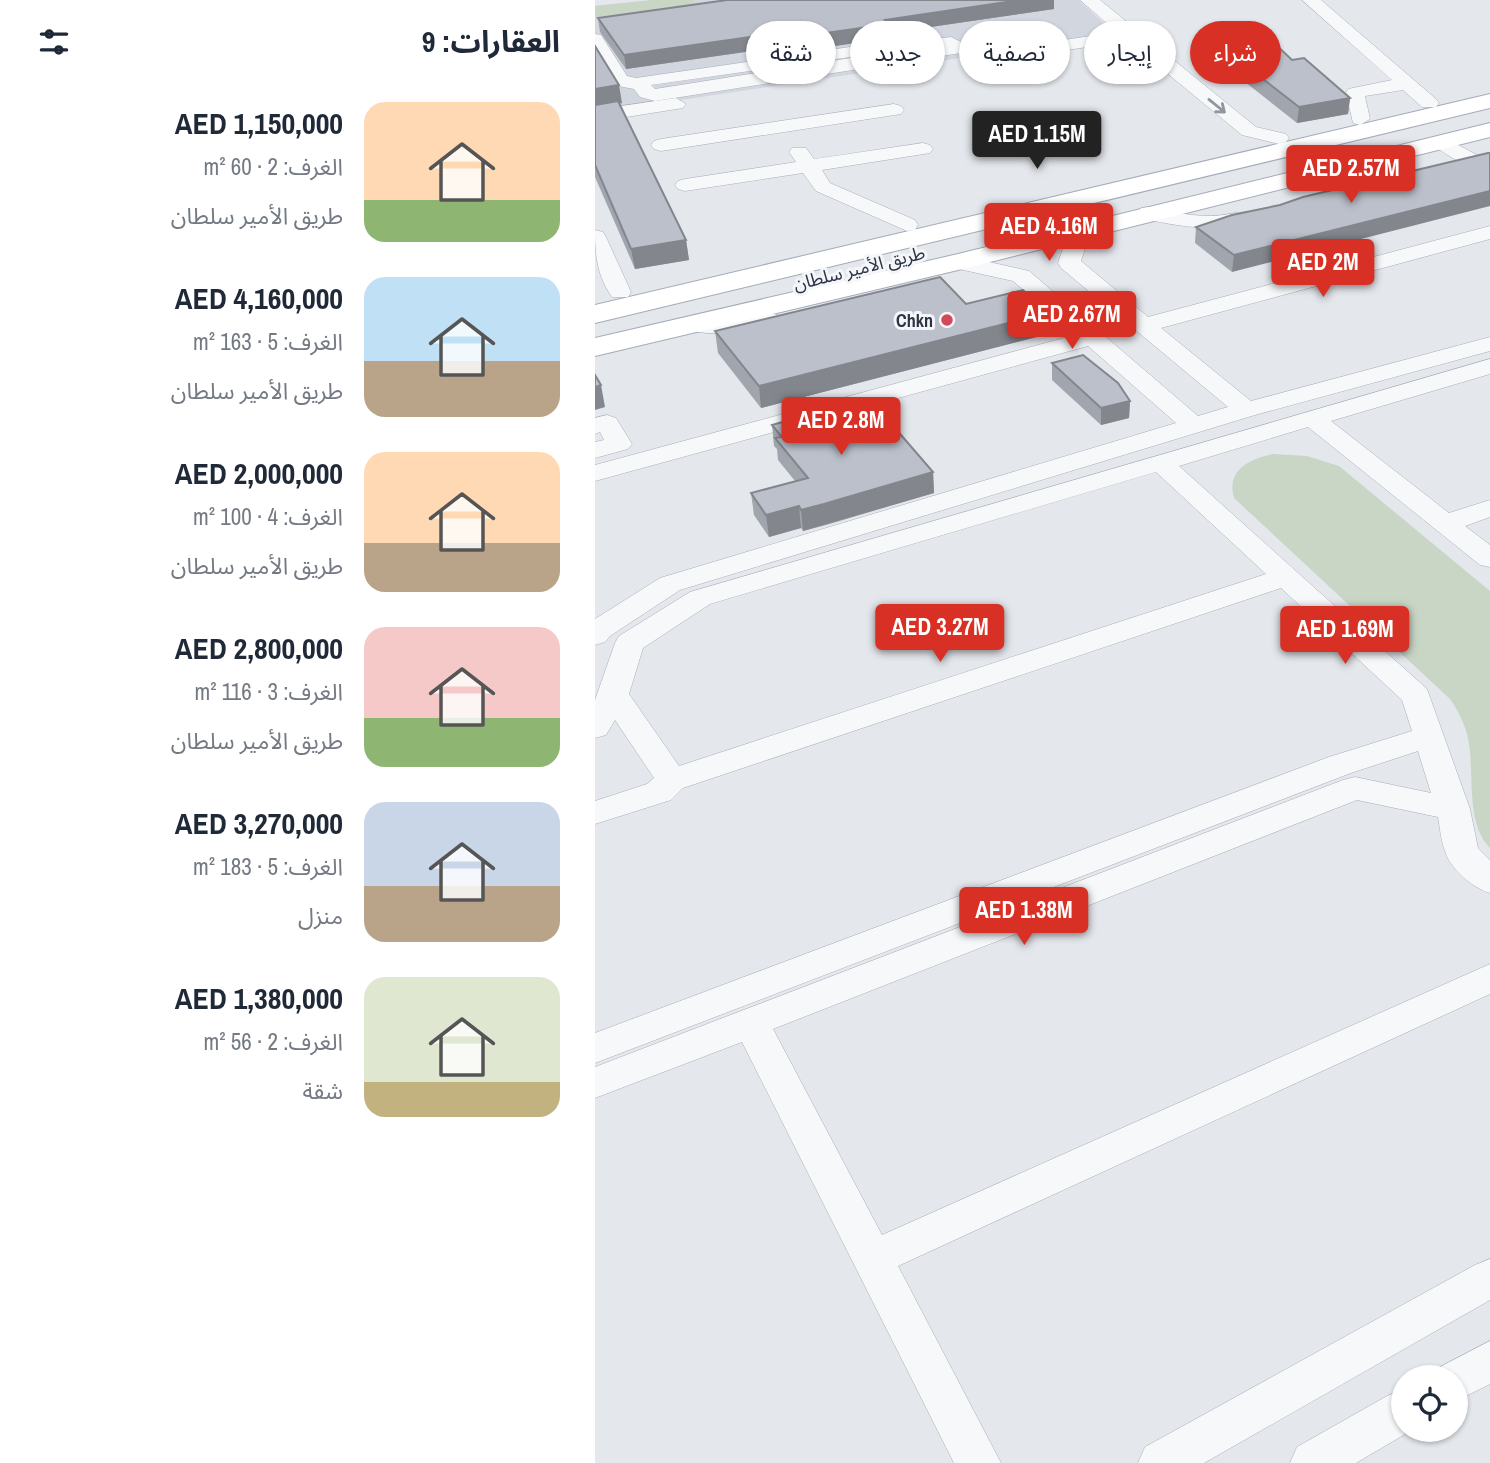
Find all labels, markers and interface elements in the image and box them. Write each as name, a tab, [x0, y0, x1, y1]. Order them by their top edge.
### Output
text: العقارات: 9	[422, 21, 560, 61]
chip: شقة	[746, 21, 836, 84]
chip: جديد	[850, 21, 945, 84]
chip: تصفية	[959, 21, 1070, 84]
chip: إيجار	[1084, 21, 1176, 84]
chip: شراء	[1190, 21, 1281, 84]
icon: filters	[35, 23, 73, 61]
one-way arrow	[1208, 98, 1226, 113]
text: AED 1,150,000	[175, 103, 343, 143]
pin: AED 1.15M	[957, 111, 1117, 171]
text: AED 1.15M	[988, 118, 1086, 149]
icon: home	[420, 130, 504, 214]
pin: AED 2.57M	[1271, 146, 1431, 205]
text: الغرف: 2 · 60 m²	[204, 151, 343, 182]
text: AED 2.57M	[1302, 152, 1400, 183]
text: طريق الأمير سلطان	[171, 200, 343, 231]
pin: AED 4.16M	[969, 204, 1129, 263]
text: AED 4.16M	[1000, 210, 1098, 241]
street label: طريق الأمير سلطان	[791, 240, 927, 296]
pin: AED 2M	[1266, 240, 1380, 299]
text: AED 2M	[1287, 246, 1359, 277]
text: AED 4,160,000	[175, 278, 343, 318]
pin: AED 2.67M	[992, 292, 1152, 351]
text: AED 2.67M	[1023, 298, 1121, 329]
icon: home	[420, 305, 504, 389]
place label: Chkn	[896, 308, 933, 333]
marker: Chkn	[939, 312, 955, 328]
text: الغرف: 5 · 163 m²	[193, 326, 343, 357]
text: طريق الأمير سلطان	[171, 375, 343, 406]
pin: AED 2.8M	[769, 398, 913, 457]
text: AED 2.8M	[798, 404, 885, 435]
text: AED 2,000,000	[175, 453, 343, 493]
icon: home	[420, 480, 504, 564]
text: الغرف: 4 · 100 m²	[193, 501, 343, 532]
text: طريق الأمير سلطان	[171, 550, 343, 581]
pin: AED 3.27M	[860, 604, 1020, 664]
pin: AED 1.69M	[1265, 606, 1425, 666]
text: AED 3.27M	[891, 611, 989, 642]
text: AED 1.69M	[1296, 613, 1394, 644]
text: AED 2,800,000	[175, 628, 343, 668]
icon: home	[420, 655, 504, 739]
text: الغرف: 3 · 116 m²	[194, 676, 343, 707]
text: طريق الأمير سلطان	[171, 725, 343, 756]
text: AED 3,270,000	[175, 803, 343, 843]
icon: home	[420, 830, 504, 914]
text: الغرف: 5 · 183 m²	[193, 851, 343, 882]
pin: AED 1.38M	[944, 888, 1104, 947]
text: AED 1.38M	[975, 894, 1073, 925]
text: منزل	[298, 900, 343, 931]
text: AED 1,380,000	[175, 978, 343, 1018]
icon: home	[420, 1005, 504, 1089]
text: الغرف: 2 · 56 m²	[204, 1026, 343, 1057]
text: شقة	[302, 1075, 343, 1106]
map controls	[1391, 1365, 1468, 1442]
button: locate	[1391, 1365, 1468, 1442]

